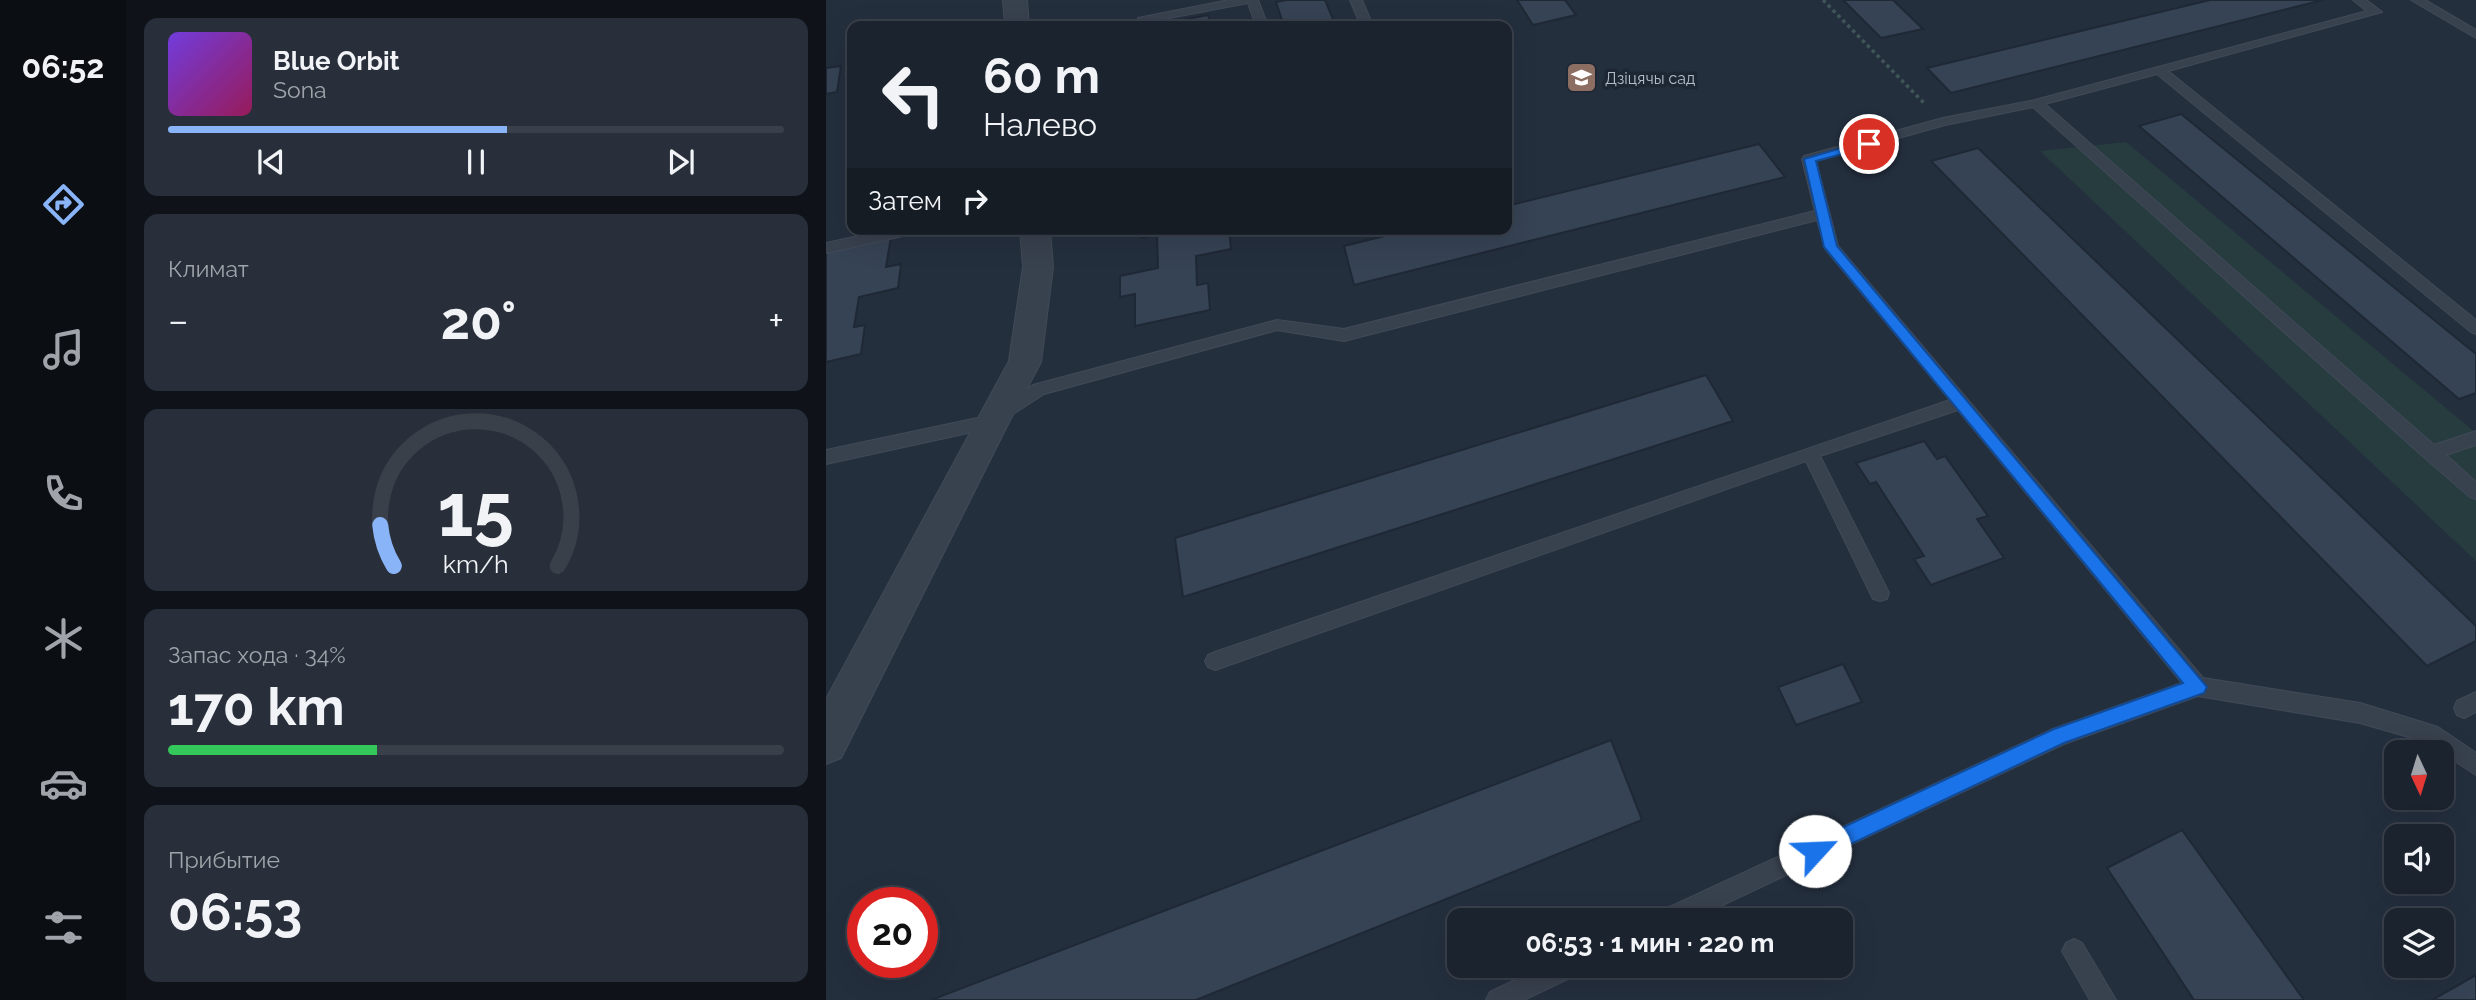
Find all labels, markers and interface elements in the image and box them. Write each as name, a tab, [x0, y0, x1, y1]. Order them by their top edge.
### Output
text: Blue Orbit	[273, 46, 400, 76]
text: 60 m	[983, 47, 1100, 104]
text: 06:52	[22, 48, 104, 85]
icon: left	[868, 49, 959, 140]
school or university icon: Дзіцячы сад	[1565, 61, 1599, 95]
place label: Дзіцячы сад	[1605, 69, 1695, 88]
text: Sona	[273, 76, 327, 103]
text: Налево	[983, 106, 1097, 143]
pin	[1839, 114, 1899, 174]
icon: arrive	[1850, 125, 1888, 163]
icon: previous	[252, 143, 290, 181]
icon: pause	[457, 143, 495, 181]
icon: next	[662, 143, 700, 181]
icon: directions	[39, 180, 88, 229]
icon: right	[956, 182, 994, 220]
text: Затем	[868, 186, 942, 216]
text: Климат	[168, 255, 249, 282]
text: 20°	[441, 290, 516, 351]
text: −	[168, 298, 188, 343]
text: +	[768, 298, 784, 343]
icon: music	[39, 325, 88, 374]
text: 15	[438, 468, 514, 553]
icon: phone	[39, 469, 88, 518]
text: km/h	[443, 549, 509, 579]
icon: climate	[39, 614, 88, 663]
text: Запас хода · 34%	[168, 641, 346, 668]
text: 170 km	[168, 676, 345, 737]
north arrow	[2384, 740, 2454, 810]
map controls	[2384, 740, 2454, 978]
icon: car	[39, 759, 88, 808]
position arrow	[1778, 814, 1852, 888]
button: sound	[2384, 824, 2454, 894]
text: Прибытие	[168, 846, 280, 873]
text: 06:53	[168, 881, 302, 942]
speed limit sign: 20	[847, 887, 938, 978]
icon: filters	[39, 903, 88, 952]
button: layers	[2384, 908, 2454, 978]
text: 06:53 · 1 мин · 220 m	[1525, 928, 1775, 958]

